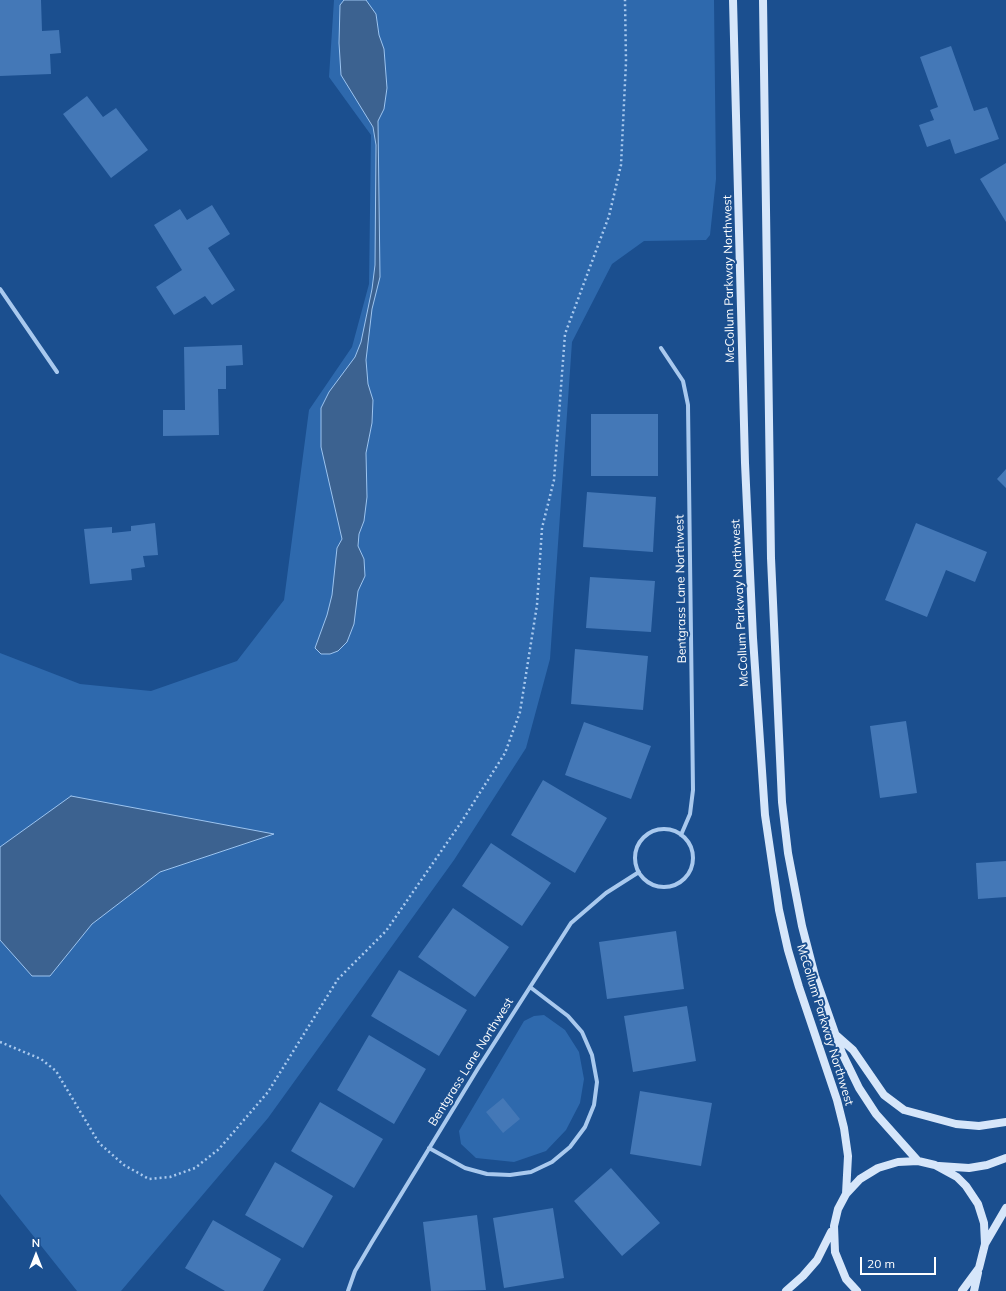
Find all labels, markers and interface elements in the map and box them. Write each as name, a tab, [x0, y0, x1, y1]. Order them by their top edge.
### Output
street label: McCollum Parkway Northwest	[720, 195, 738, 363]
street label: Bentgrass Lane Northwest	[673, 515, 689, 663]
street label: McCollum Parkway Northwest	[728, 519, 752, 687]
street label: McCollum Parkway Northwest	[794, 943, 856, 1107]
street label: Bentgrass Lane Northwest	[425, 995, 517, 1129]
north arrow	[16, 1235, 56, 1275]
text: N	[32, 1236, 40, 1250]
scale bar	[862, 1249, 938, 1275]
text: 20 m	[867, 1256, 895, 1271]

